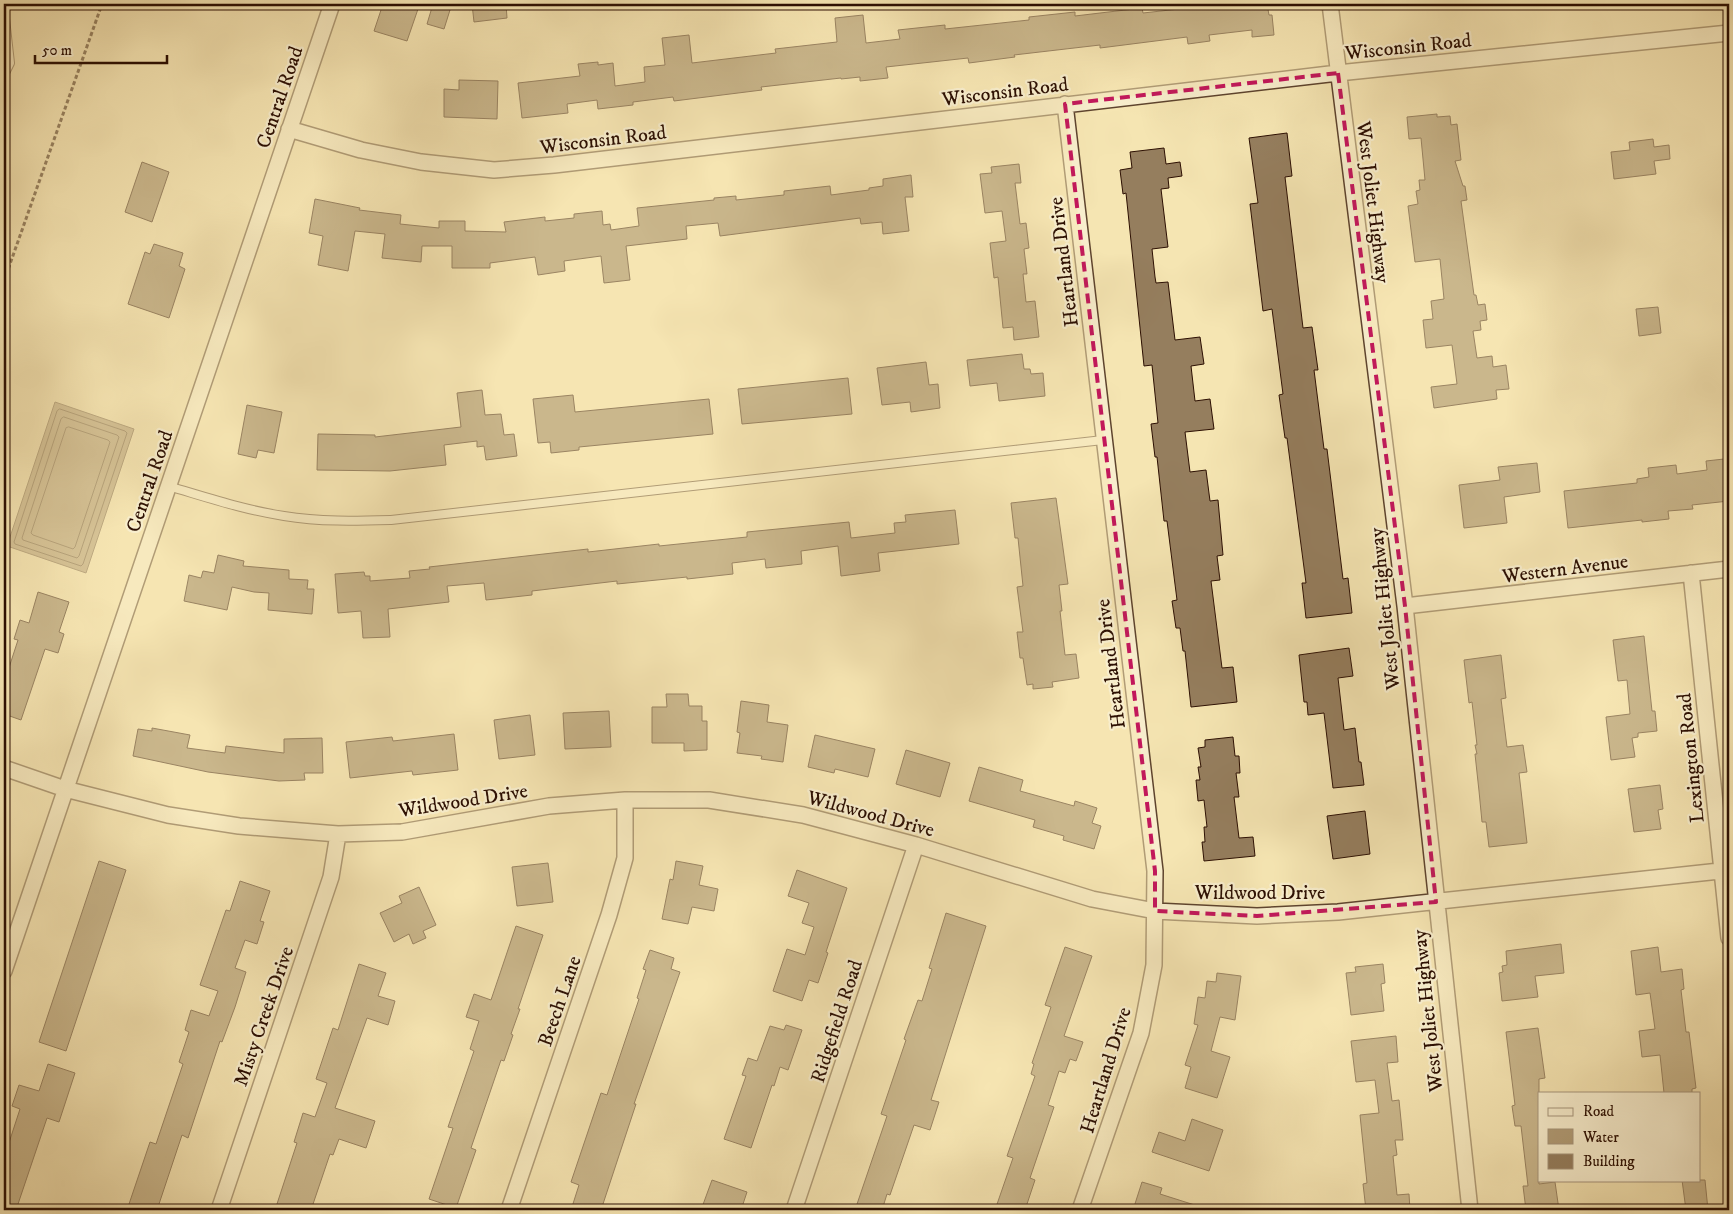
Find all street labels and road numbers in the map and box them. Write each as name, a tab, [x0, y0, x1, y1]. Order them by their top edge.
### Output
street label: Wisconsin Road	[1343, 28, 1473, 67]
street label: Central Road	[251, 43, 309, 152]
street label: Wisconsin Road	[940, 72, 1070, 113]
street label: West Joliet Highway	[1350, 119, 1395, 285]
street label: Wisconsin Road	[538, 120, 668, 161]
street label: Heartland Drive	[1044, 195, 1085, 328]
street label: Central Road	[121, 427, 179, 536]
street label: West Joliet Highway	[1364, 526, 1407, 692]
street label: Western Avenue	[1500, 549, 1630, 590]
street label: Heartland Drive	[1091, 597, 1132, 730]
street label: Lexington Road	[1672, 692, 1711, 824]
street label: Wildwood Drive	[396, 779, 530, 824]
street label: Wildwood Drive	[803, 785, 937, 843]
street label: Wildwood Drive	[1194, 881, 1325, 906]
street label: West Joliet Highway	[1407, 928, 1450, 1094]
street label: Misty Creek Drive	[229, 943, 300, 1090]
street label: Beech Lane	[533, 953, 588, 1050]
street label: Ridgefield Road	[806, 957, 869, 1086]
street label: Heartland Drive	[1075, 1004, 1138, 1137]

